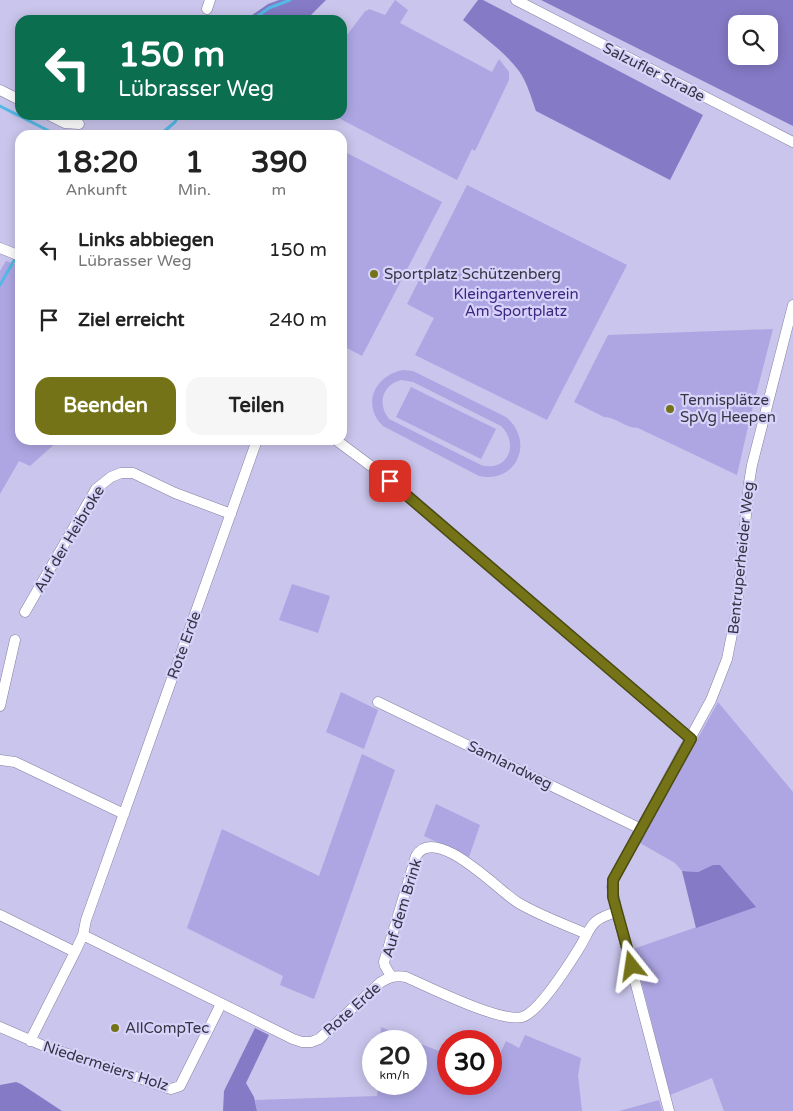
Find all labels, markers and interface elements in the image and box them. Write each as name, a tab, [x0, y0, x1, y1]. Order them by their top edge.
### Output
map controls	[728, 15, 778, 65]
button: search	[728, 15, 778, 65]
text: 150 m	[118, 34, 225, 76]
icon: left	[35, 35, 100, 100]
street label: Salzufler Straße	[600, 39, 708, 105]
text: Lübrasser Weg	[118, 76, 274, 102]
text: 18:20	[55, 144, 138, 181]
text: 1	[185, 144, 204, 181]
text: 390	[251, 144, 307, 181]
text: Ankunft	[66, 180, 127, 200]
text: Min.	[178, 180, 211, 200]
text: m	[272, 180, 286, 200]
text: Links abbiegen	[78, 229, 214, 251]
icon: left	[35, 236, 63, 264]
text: 150 m	[269, 239, 327, 261]
text: Lübrasser Weg	[78, 251, 192, 271]
place label: Sportplatz Schützenberg	[384, 265, 561, 283]
marker: Sportplatz Schützenberg	[368, 268, 380, 280]
park label: Kleingartenverein Am Sportplatz	[453, 285, 579, 320]
icon: arrive	[35, 306, 63, 334]
text: Ziel erreicht	[78, 309, 185, 331]
text: 240 m	[269, 309, 327, 331]
button: Beenden	[35, 377, 176, 435]
button: Teilen	[186, 377, 327, 435]
place label: Tennisplätze SpVg Heepen	[680, 391, 776, 426]
marker: Tennisplätze SpVg Heepen	[664, 403, 676, 415]
pin	[369, 460, 411, 502]
icon: arrive	[376, 467, 404, 495]
street label: Bentruperheider Weg	[724, 481, 758, 635]
street label: Auf der Heibroke	[30, 482, 108, 596]
street label: Rote Erde	[163, 609, 205, 681]
street label: Samlandweg	[465, 737, 555, 793]
street label: Auf dem Brink	[378, 856, 426, 960]
position arrow	[605, 939, 657, 991]
street label: Rote Erde	[320, 979, 384, 1039]
place label: AllCompTec	[125, 1019, 209, 1037]
marker: AllCompTec	[109, 1022, 121, 1034]
speed limit sign: 30	[437, 1030, 502, 1095]
street label: Niedermeiers Holz	[41, 1037, 171, 1095]
text: 20	[379, 1041, 410, 1071]
text: km/h	[379, 1068, 410, 1082]

